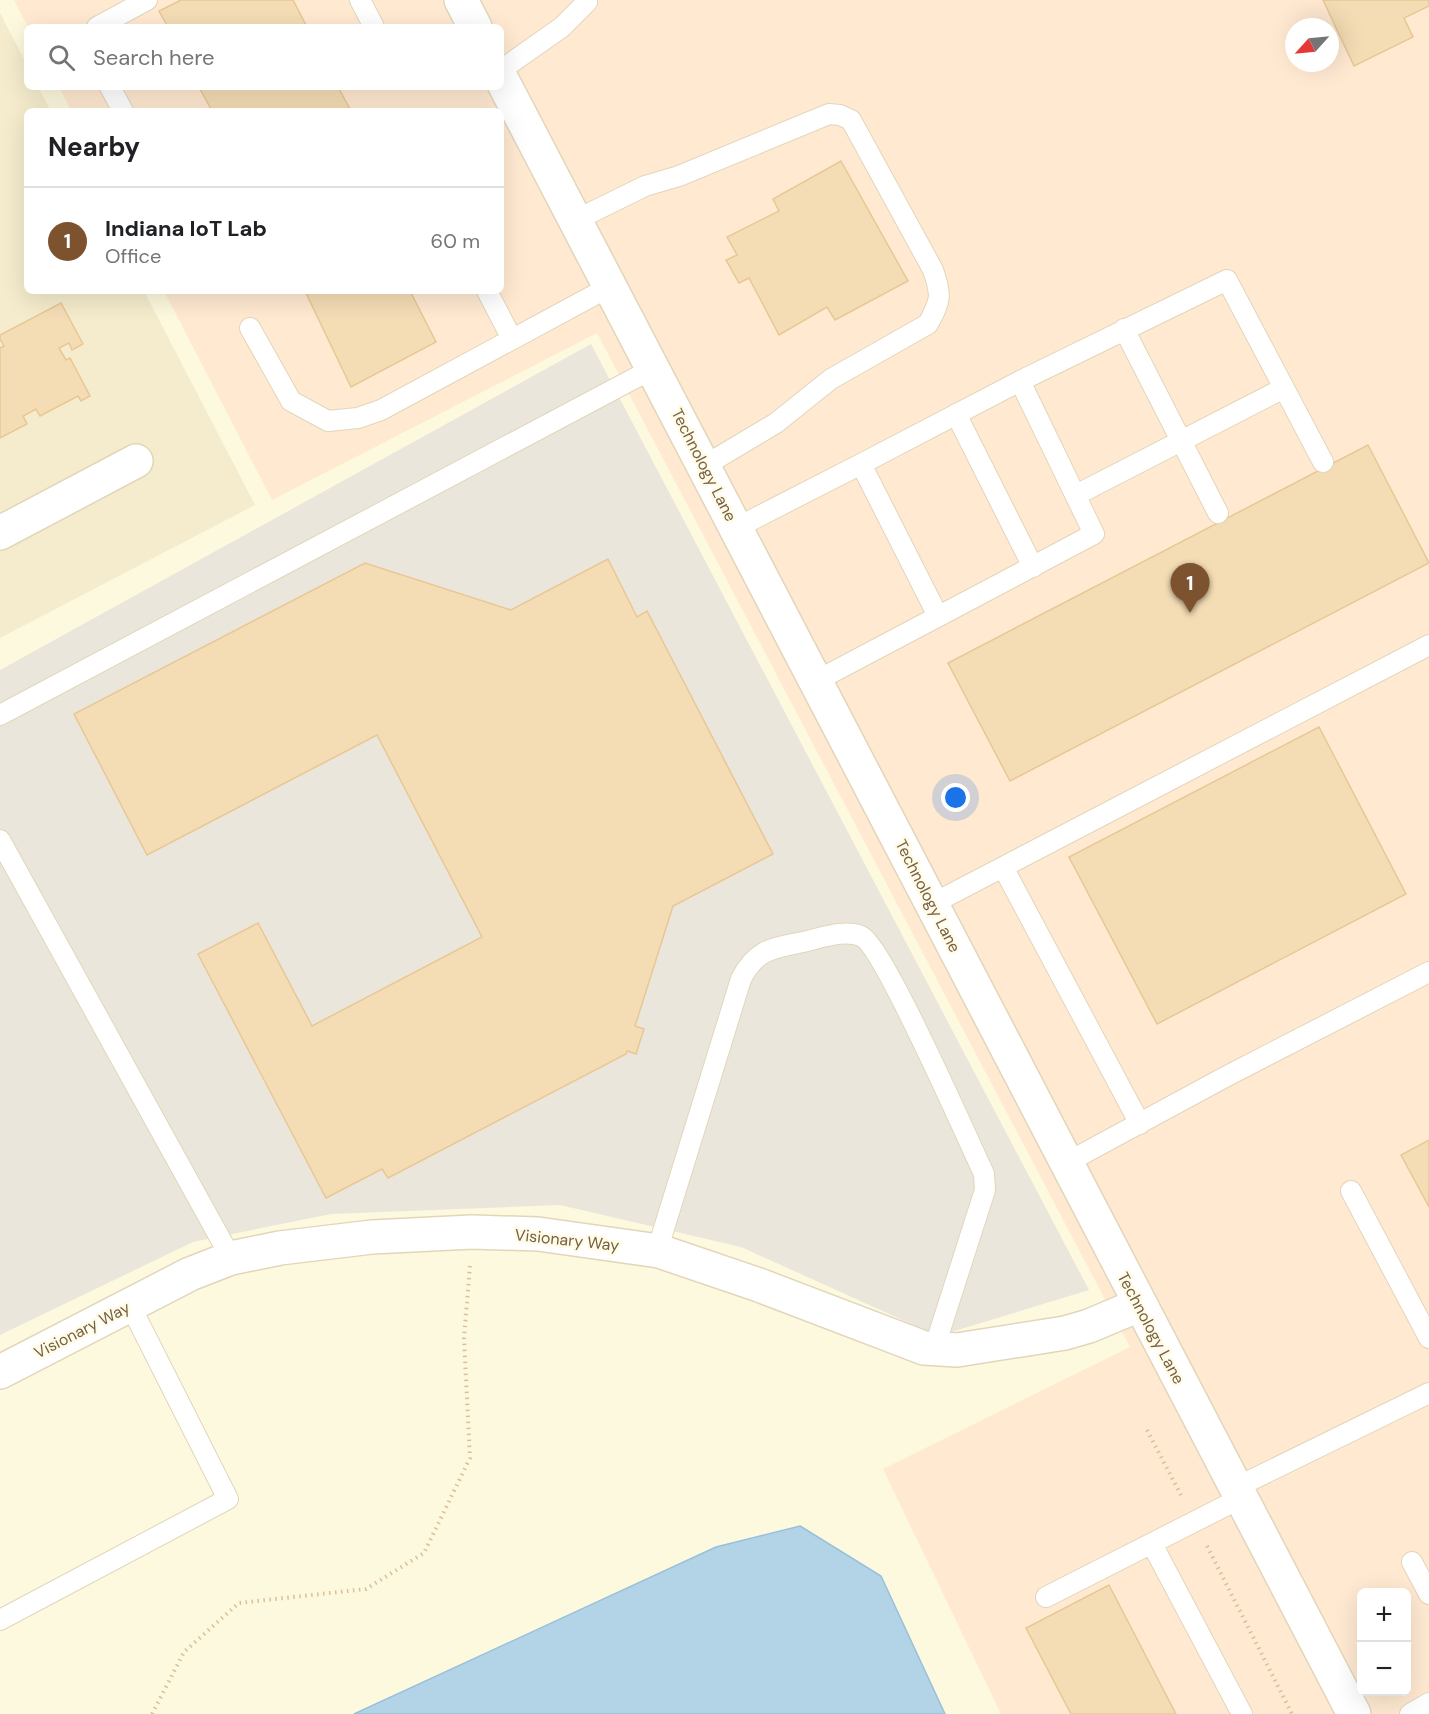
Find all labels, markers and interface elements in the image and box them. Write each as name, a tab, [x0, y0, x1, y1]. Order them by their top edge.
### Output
north arrow	[1285, 18, 1339, 72]
search box	[24, 24, 504, 90]
icon: search	[45, 41, 78, 74]
text: Search here	[93, 43, 214, 72]
text: Nearby	[48, 130, 140, 164]
text: Indiana IoT Lab	[105, 214, 267, 243]
text: 1	[64, 228, 71, 254]
text: 60 m	[431, 228, 480, 254]
text: Office	[105, 243, 161, 269]
street label: Technology Lane	[667, 405, 741, 525]
pin: 1	[1170, 564, 1210, 613]
your location	[941, 783, 970, 812]
street label: Technology Lane	[891, 836, 965, 956]
street label: Visionary Way	[514, 1224, 620, 1256]
street label: Technology Lane	[1113, 1268, 1189, 1388]
street label: Visionary Way	[30, 1297, 134, 1363]
map controls	[1357, 1588, 1411, 1696]
button: +	[1357, 1588, 1411, 1642]
button: −	[1357, 1642, 1411, 1696]

